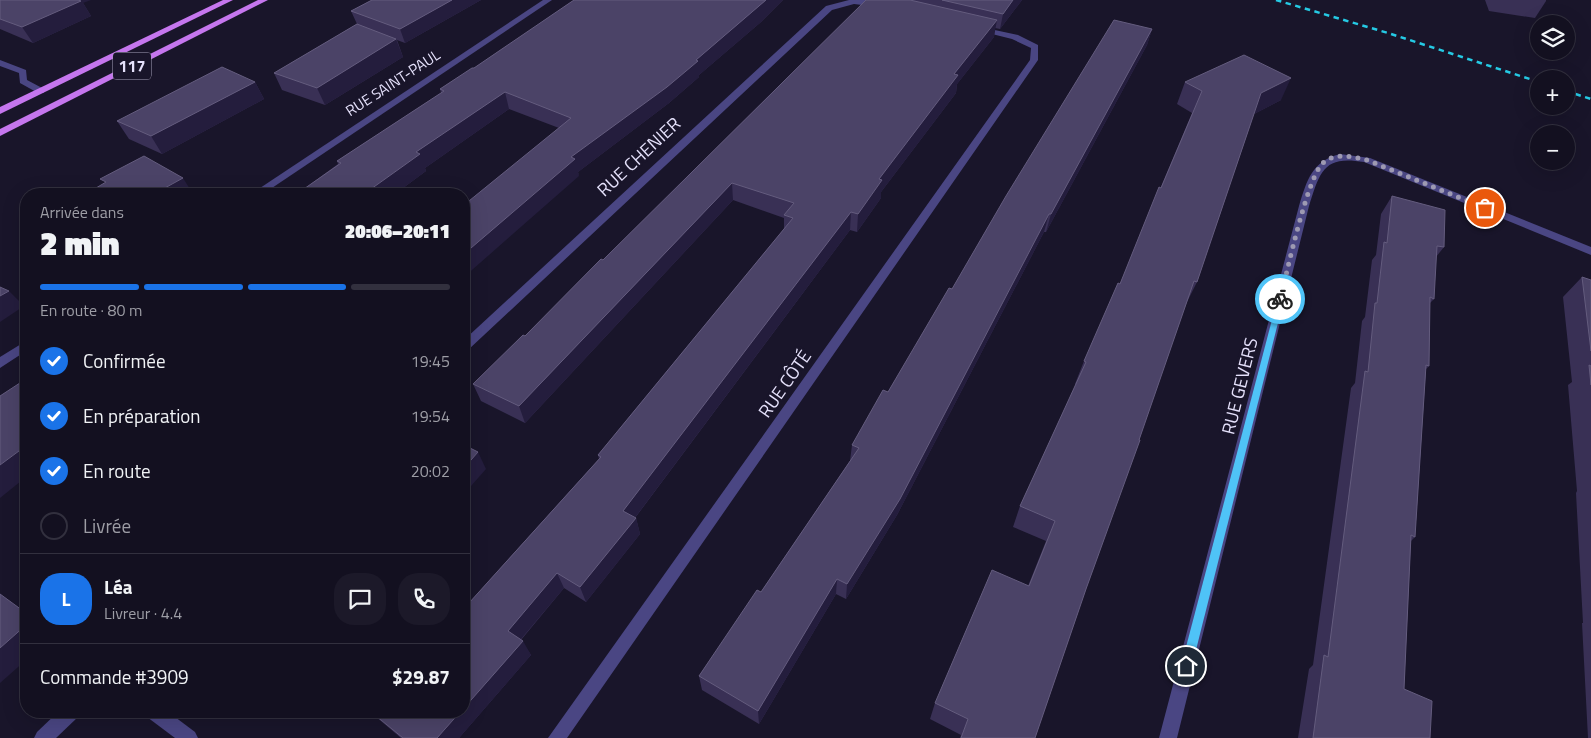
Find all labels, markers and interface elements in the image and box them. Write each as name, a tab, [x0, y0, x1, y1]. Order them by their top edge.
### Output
map controls	[1530, 15, 1575, 170]
button: layers	[1530, 15, 1575, 60]
street label: RUE SAINT-PAUL	[341, 43, 445, 122]
road number: 117	[113, 52, 151, 80]
button: +	[1530, 70, 1575, 115]
street label: RUE CHENIER	[591, 111, 687, 203]
button: −	[1530, 125, 1575, 170]
pin	[1464, 187, 1506, 229]
icon: bag	[1471, 194, 1499, 222]
text: Arrivée dans	[40, 200, 124, 224]
text: 20:06–20:11	[345, 216, 450, 245]
text: 2 min	[40, 219, 120, 267]
courier	[1255, 274, 1305, 324]
icon: bike	[1266, 285, 1294, 313]
text: En route · 80 m	[40, 298, 142, 322]
street label: RUE GEVERS	[1214, 335, 1265, 437]
street label: RUE CÔTÉ	[751, 344, 818, 423]
text: Confirmée	[83, 346, 165, 375]
icon: check	[40, 347, 68, 375]
text: 19:45	[411, 349, 450, 373]
text: En préparation	[83, 401, 201, 430]
icon: check	[40, 402, 68, 430]
text: 19:54	[411, 404, 450, 428]
text: En route	[83, 456, 151, 485]
icon: check	[40, 457, 68, 485]
text: 20:02	[411, 459, 450, 483]
text: Livrée	[83, 511, 131, 540]
text: Léa	[104, 572, 132, 601]
button: chat	[334, 573, 386, 625]
button: phone	[398, 573, 450, 625]
text: L	[62, 584, 70, 613]
text: Livreur · 4.4	[104, 601, 182, 625]
pin	[1165, 645, 1207, 687]
icon: home	[1172, 652, 1200, 680]
text: Commande #3909	[40, 662, 189, 691]
text: $29.87	[392, 662, 450, 691]

